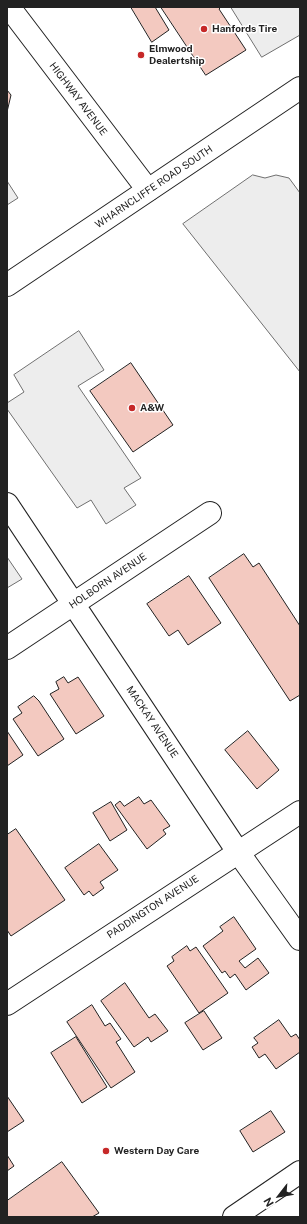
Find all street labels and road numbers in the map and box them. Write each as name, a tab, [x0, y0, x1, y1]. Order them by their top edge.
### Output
street label: HIGHWAY AVENUE	[47, 60, 109, 138]
street label: WHARNCLIFFE ROAD SOUTH	[93, 143, 215, 231]
street label: HOLBORN AVENUE	[67, 551, 149, 611]
street label: MACKAY AVENUE	[124, 684, 180, 760]
street label: PADDINGTON AVENUE	[105, 873, 201, 941]

